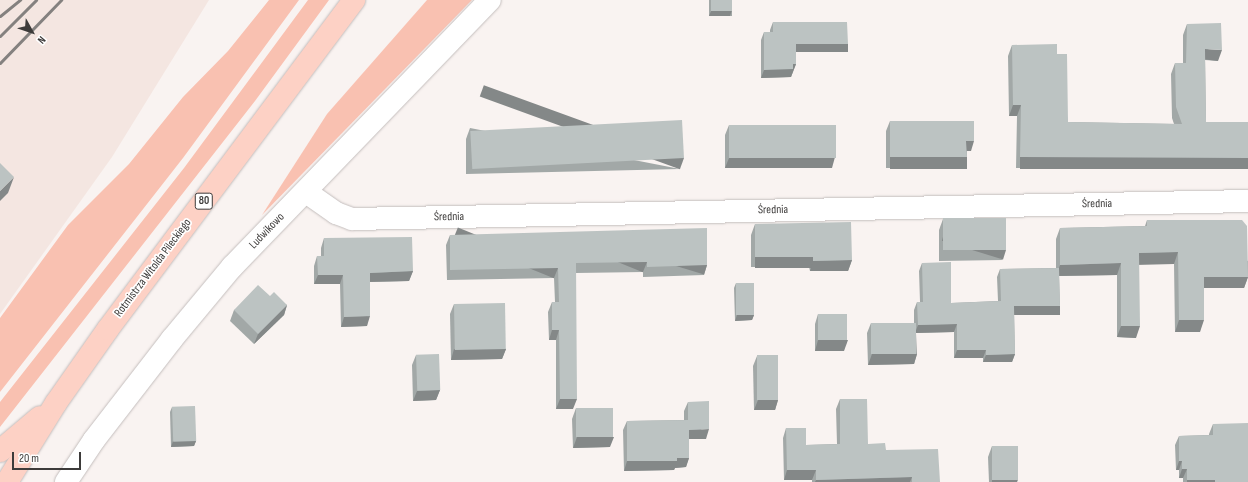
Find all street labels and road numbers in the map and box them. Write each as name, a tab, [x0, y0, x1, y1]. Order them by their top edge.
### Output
road number: 80	[194, 192, 214, 210]
street label: Średnia	[1082, 197, 1112, 211]
street label: Średnia	[758, 203, 788, 217]
street label: Ludwikowo	[246, 210, 288, 252]
street label: Średnia	[434, 210, 464, 224]
street label: Rotmistrza Witolda Pileckiego	[111, 216, 195, 320]

